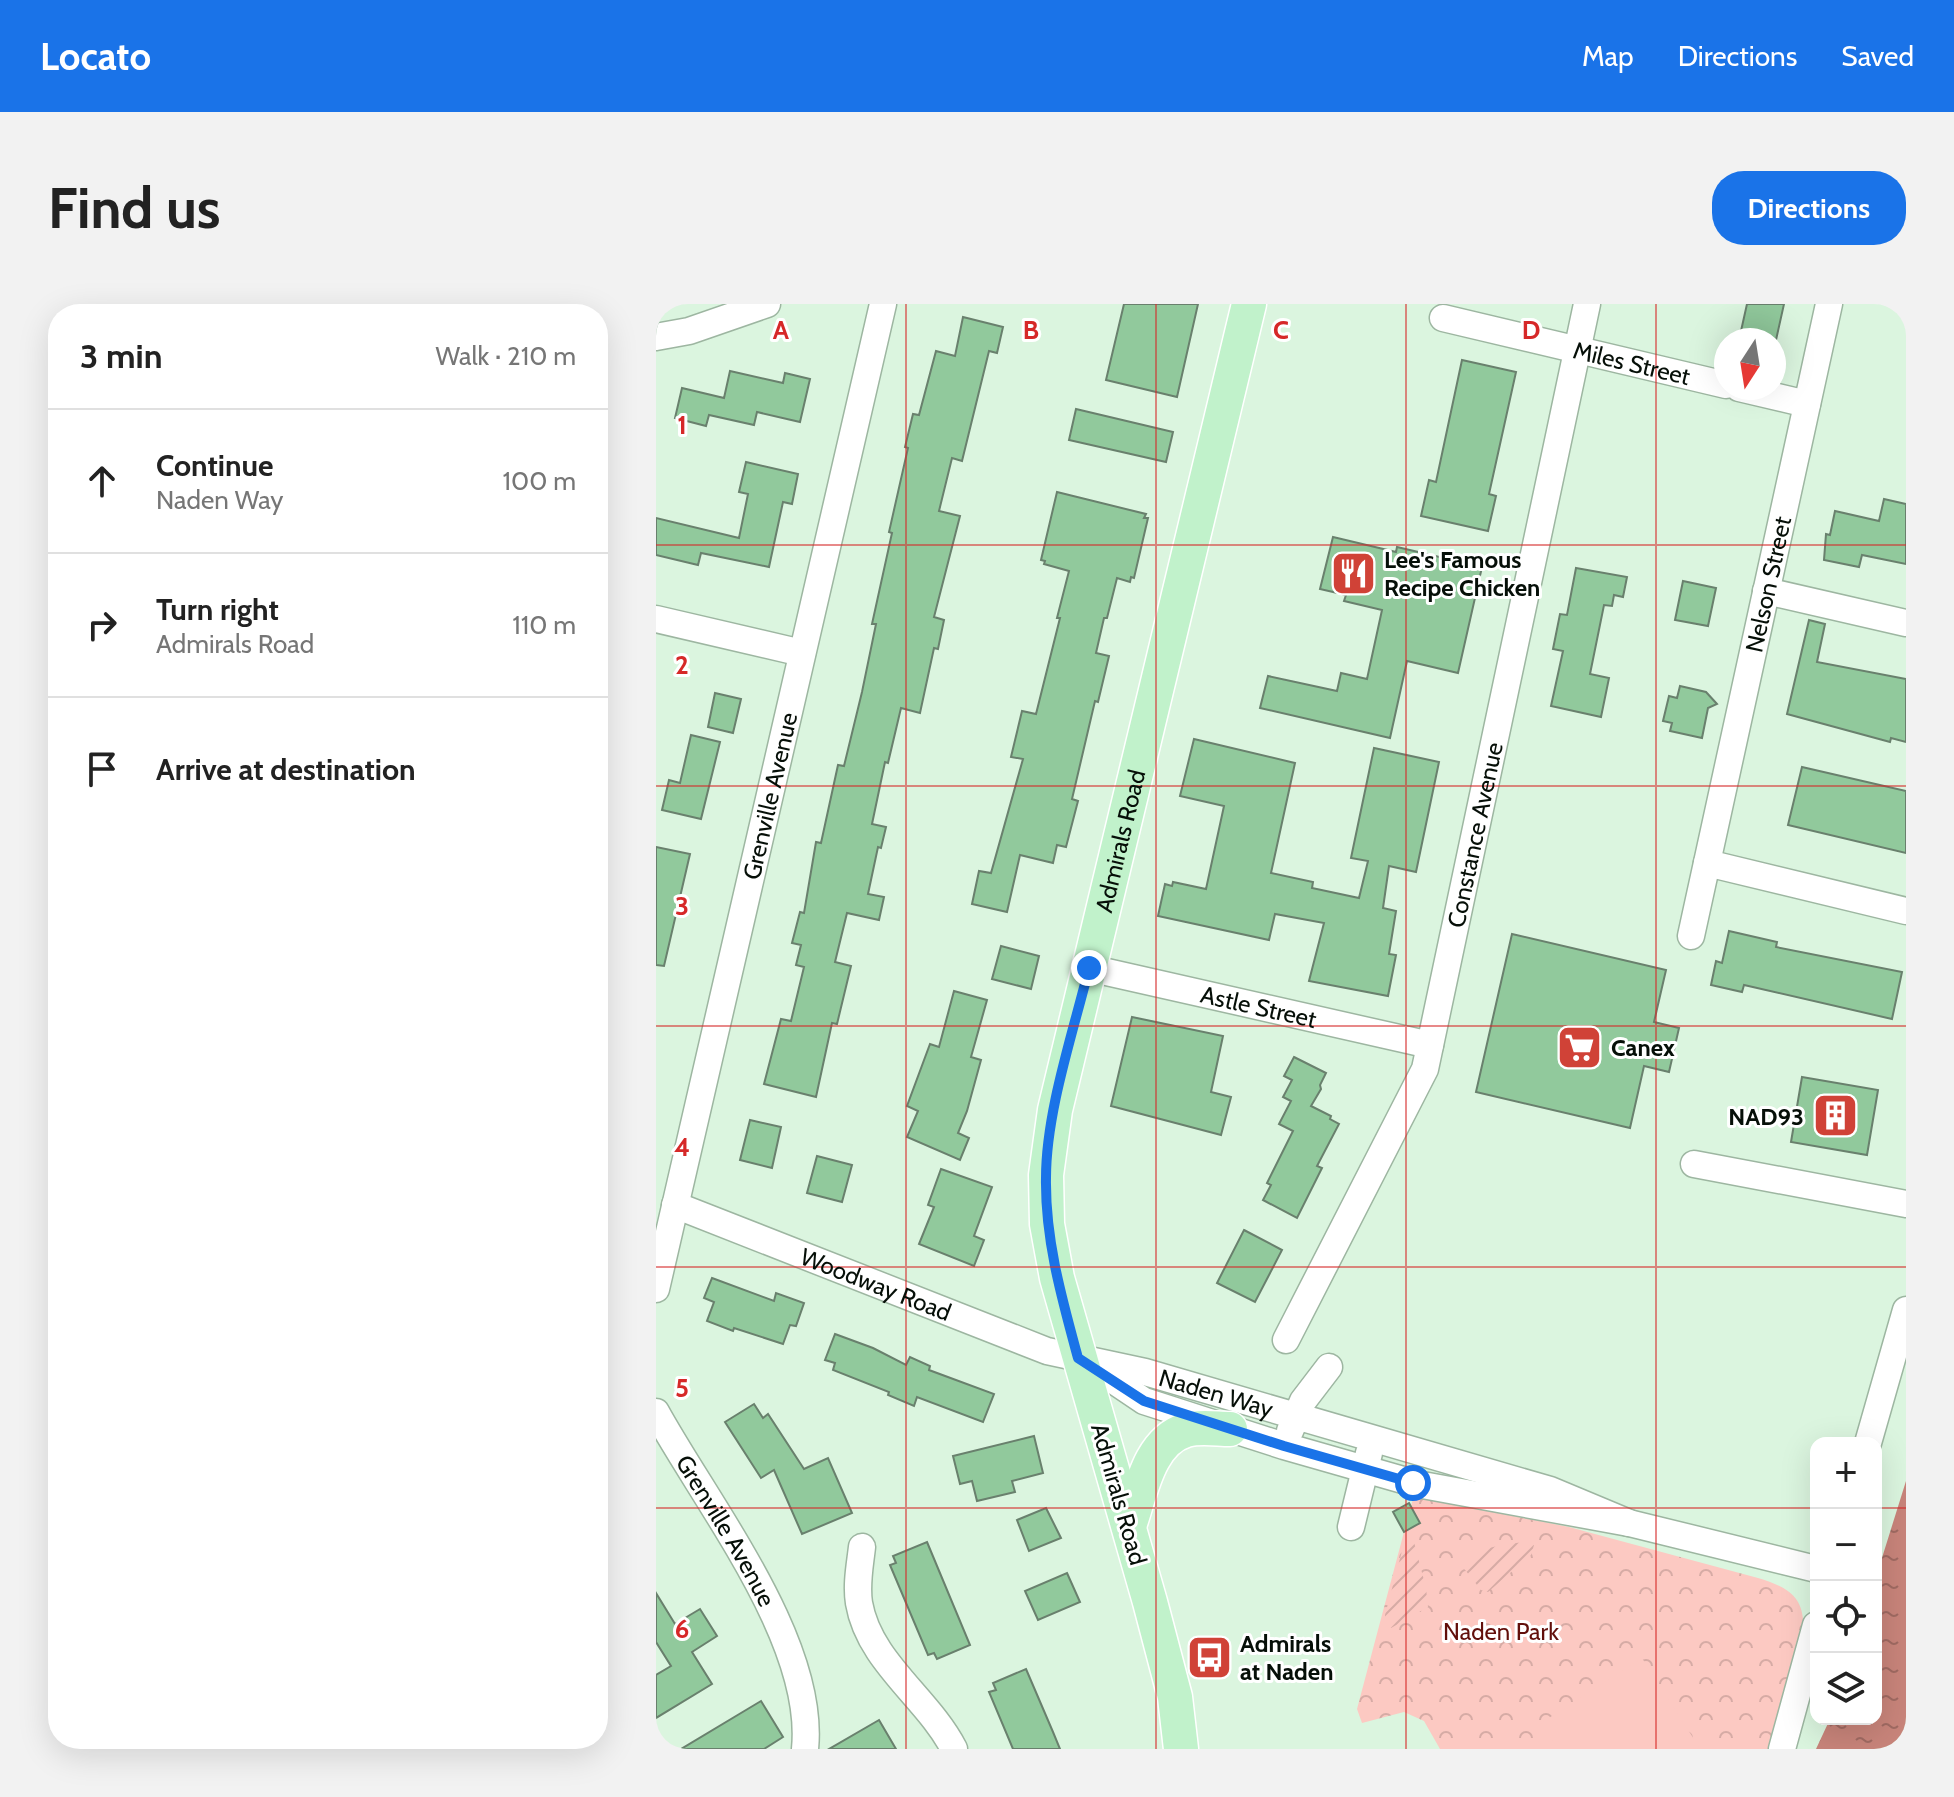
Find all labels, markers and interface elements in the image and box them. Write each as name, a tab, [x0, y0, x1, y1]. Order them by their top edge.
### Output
text: Locato	[40, 33, 151, 80]
text: Map	[1582, 39, 1634, 73]
text: Directions	[1678, 39, 1797, 73]
text: Saved	[1841, 39, 1914, 73]
button: Directions	[1712, 171, 1906, 245]
text: Find us	[48, 174, 221, 242]
text: A	[773, 314, 790, 346]
text: B	[1023, 314, 1039, 346]
text: C	[1273, 314, 1289, 346]
text: D	[1522, 314, 1540, 346]
north arrow	[1714, 328, 1786, 400]
text: 3 min	[80, 335, 162, 377]
street label: Miles Street	[1570, 335, 1693, 391]
text: Walk · 210 m	[435, 340, 576, 372]
text: 1	[677, 409, 687, 441]
text: Continue	[156, 447, 273, 484]
icon: ahead	[80, 459, 124, 503]
text: 100 m	[503, 465, 576, 497]
text: Naden Way	[156, 484, 283, 516]
street label: Nelson Street	[1739, 514, 1797, 655]
place label: Lee's Famous Recipe Chicken	[1384, 545, 1540, 602]
restaurant icon: Lee's Famous Recipe Chicken	[1329, 549, 1377, 597]
text: Turn right	[156, 591, 279, 628]
icon: right	[80, 603, 124, 647]
text: 110 m	[512, 609, 576, 641]
text: Admirals Road	[156, 628, 314, 660]
text: 2	[675, 649, 689, 681]
street label: Grenville Avenue	[736, 710, 803, 882]
street label: Constance Avenue	[1441, 739, 1508, 930]
icon: arrive	[80, 747, 124, 791]
text: Arrive at destination	[156, 751, 416, 788]
street label: Admirals Road	[1089, 766, 1151, 915]
text: 3	[675, 890, 689, 922]
route end	[1071, 950, 1107, 986]
street label: Astle Street	[1198, 979, 1319, 1033]
supermarket icon: Canex	[1556, 1023, 1604, 1071]
place label: Canex	[1611, 1033, 1675, 1062]
building icon: NAD93	[1811, 1092, 1859, 1140]
place label: NAD93	[1728, 1102, 1804, 1131]
text: 4	[674, 1131, 690, 1163]
street label: Woodway Road	[797, 1241, 956, 1327]
street label: Naden Way	[1156, 1362, 1277, 1423]
text: 5	[675, 1372, 689, 1404]
street label: Admirals Road	[1085, 1420, 1153, 1568]
map controls	[1810, 1437, 1882, 1725]
button: +	[1810, 1437, 1882, 1509]
street label: Grenville Avenue	[670, 1449, 782, 1611]
route start	[1395, 1465, 1431, 1501]
button: −	[1810, 1509, 1882, 1581]
button: locate	[1810, 1581, 1882, 1653]
text: 6	[675, 1613, 689, 1645]
park label: Naden Park	[1443, 1617, 1559, 1646]
place label: Admirals at Naden	[1240, 1629, 1333, 1686]
bus stop icon: Admirals at Naden	[1185, 1633, 1233, 1681]
button: layers	[1810, 1653, 1882, 1725]

